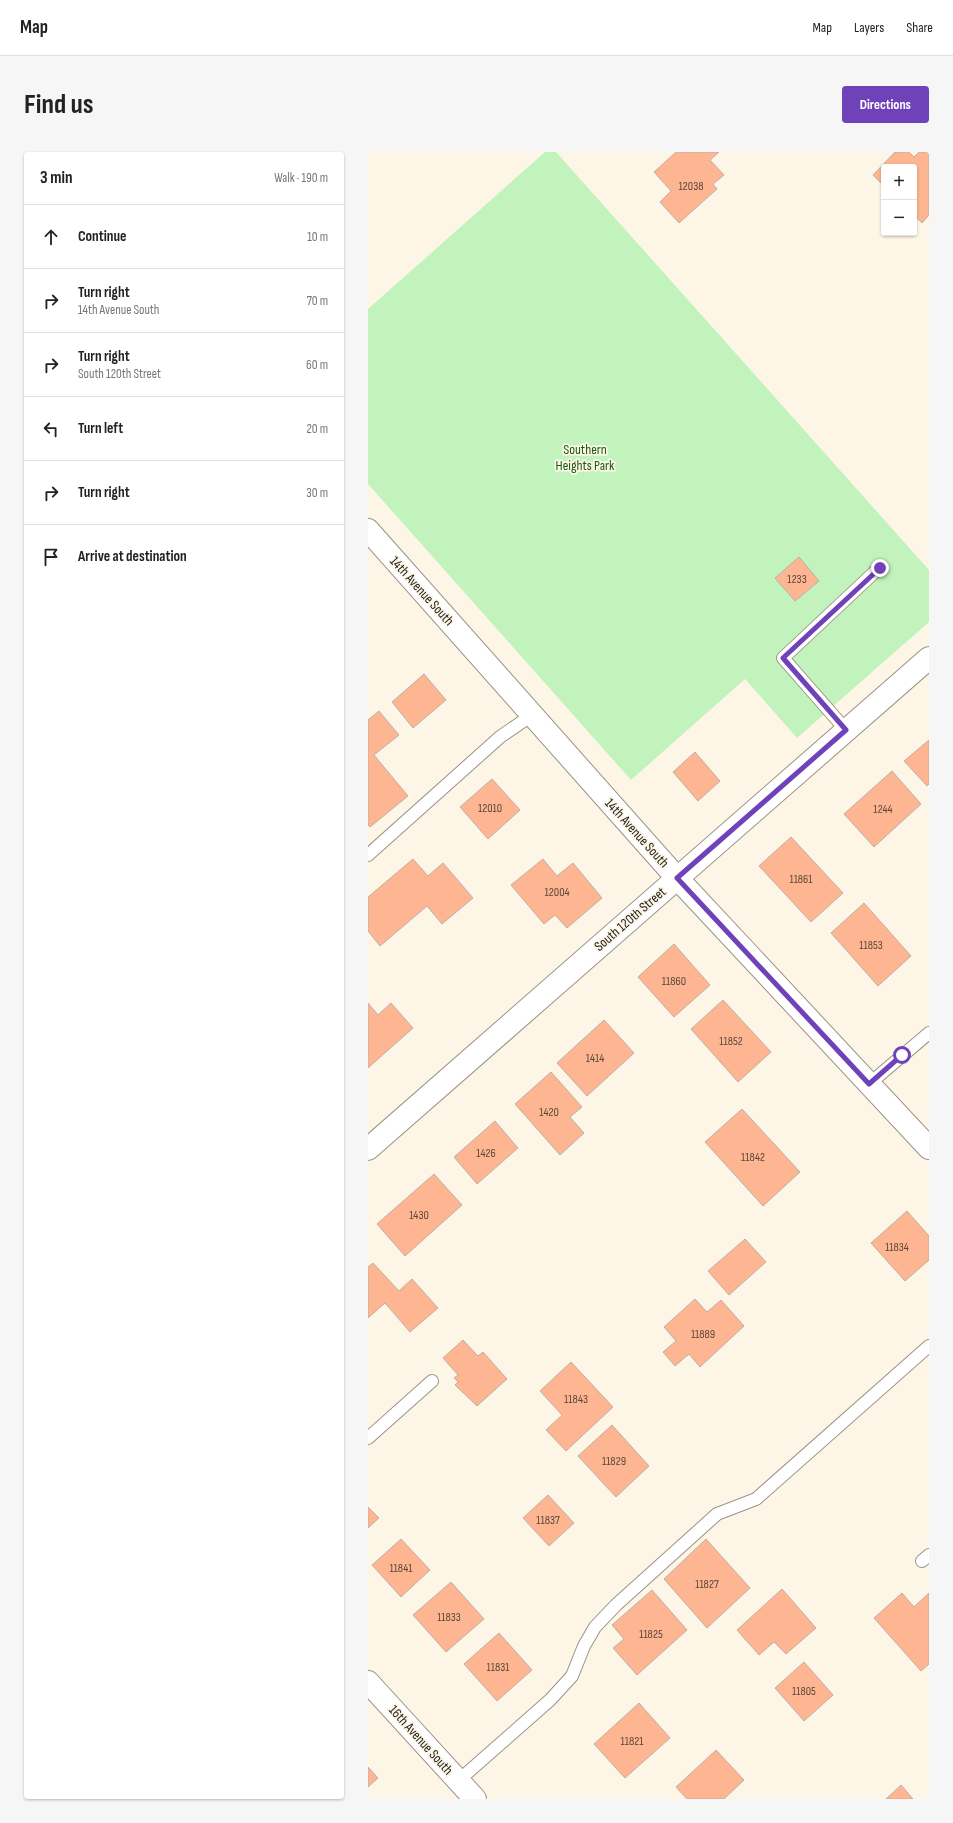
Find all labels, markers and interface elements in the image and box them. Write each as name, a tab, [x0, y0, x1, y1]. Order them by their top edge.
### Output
text: Map	[20, 16, 48, 39]
text: Map	[812, 19, 832, 36]
text: Layers	[854, 19, 884, 36]
text: Share	[906, 19, 933, 36]
button: Directions	[842, 86, 929, 123]
text: Find us	[24, 88, 93, 121]
map controls	[881, 164, 917, 236]
button: +	[881, 164, 917, 200]
text: 3 min	[40, 168, 73, 188]
text: Walk · 190 m	[274, 170, 328, 186]
house number: 12038	[679, 179, 703, 194]
button: −	[881, 200, 917, 236]
icon: ahead	[40, 226, 62, 248]
text: Continue	[78, 227, 127, 246]
text: 10 m	[307, 229, 328, 245]
text: Turn right	[78, 283, 130, 302]
icon: right	[40, 290, 62, 312]
text: 70 m	[307, 293, 328, 309]
text: 14th Avenue South	[78, 302, 159, 318]
text: Turn right	[78, 347, 130, 366]
icon: right	[40, 354, 62, 376]
text: 60 m	[306, 357, 328, 373]
text: South 120th Street	[78, 366, 161, 382]
icon: left	[40, 418, 62, 440]
text: Turn left	[78, 419, 123, 438]
text: 20 m	[306, 421, 328, 437]
park label: Southern Heights Park	[556, 441, 615, 474]
icon: right	[40, 482, 62, 504]
text: Turn right	[78, 483, 130, 502]
text: 30 m	[306, 485, 328, 501]
icon: arrive	[40, 546, 62, 568]
text: Arrive at destination	[78, 547, 187, 566]
street label: 14th Avenue South	[386, 553, 458, 629]
route end	[871, 559, 889, 577]
house number: 1233	[787, 572, 807, 587]
street label: 14th Avenue South	[601, 795, 673, 871]
house number: 12010	[478, 801, 502, 816]
house number: 1244	[873, 802, 893, 817]
house number: 11861	[789, 872, 813, 887]
street label: South 120th Street	[591, 883, 669, 955]
house number: 12004	[545, 885, 570, 900]
house number: 11853	[859, 938, 883, 953]
house number: 11860	[662, 974, 686, 989]
house number: 11852	[719, 1034, 743, 1049]
route start	[893, 1046, 911, 1064]
house number: 1414	[586, 1051, 604, 1066]
house number: 1420	[539, 1105, 559, 1120]
house number: 1426	[476, 1146, 496, 1161]
house number: 11842	[741, 1150, 765, 1165]
house number: 1430	[409, 1208, 429, 1223]
house number: 11834	[885, 1240, 909, 1255]
house number: 11889	[691, 1327, 715, 1342]
house number: 11843	[564, 1392, 588, 1407]
house number: 11829	[602, 1454, 626, 1469]
house number: 11837	[536, 1513, 560, 1528]
house number: 11841	[389, 1561, 413, 1576]
house number: 11827	[695, 1577, 719, 1592]
house number: 11833	[437, 1610, 461, 1625]
house number: 11825	[639, 1627, 663, 1642]
house number: 11831	[487, 1660, 510, 1675]
house number: 11805	[792, 1684, 816, 1699]
street label: 16th Avenue South	[385, 1702, 457, 1778]
house number: 11821	[620, 1734, 644, 1749]

